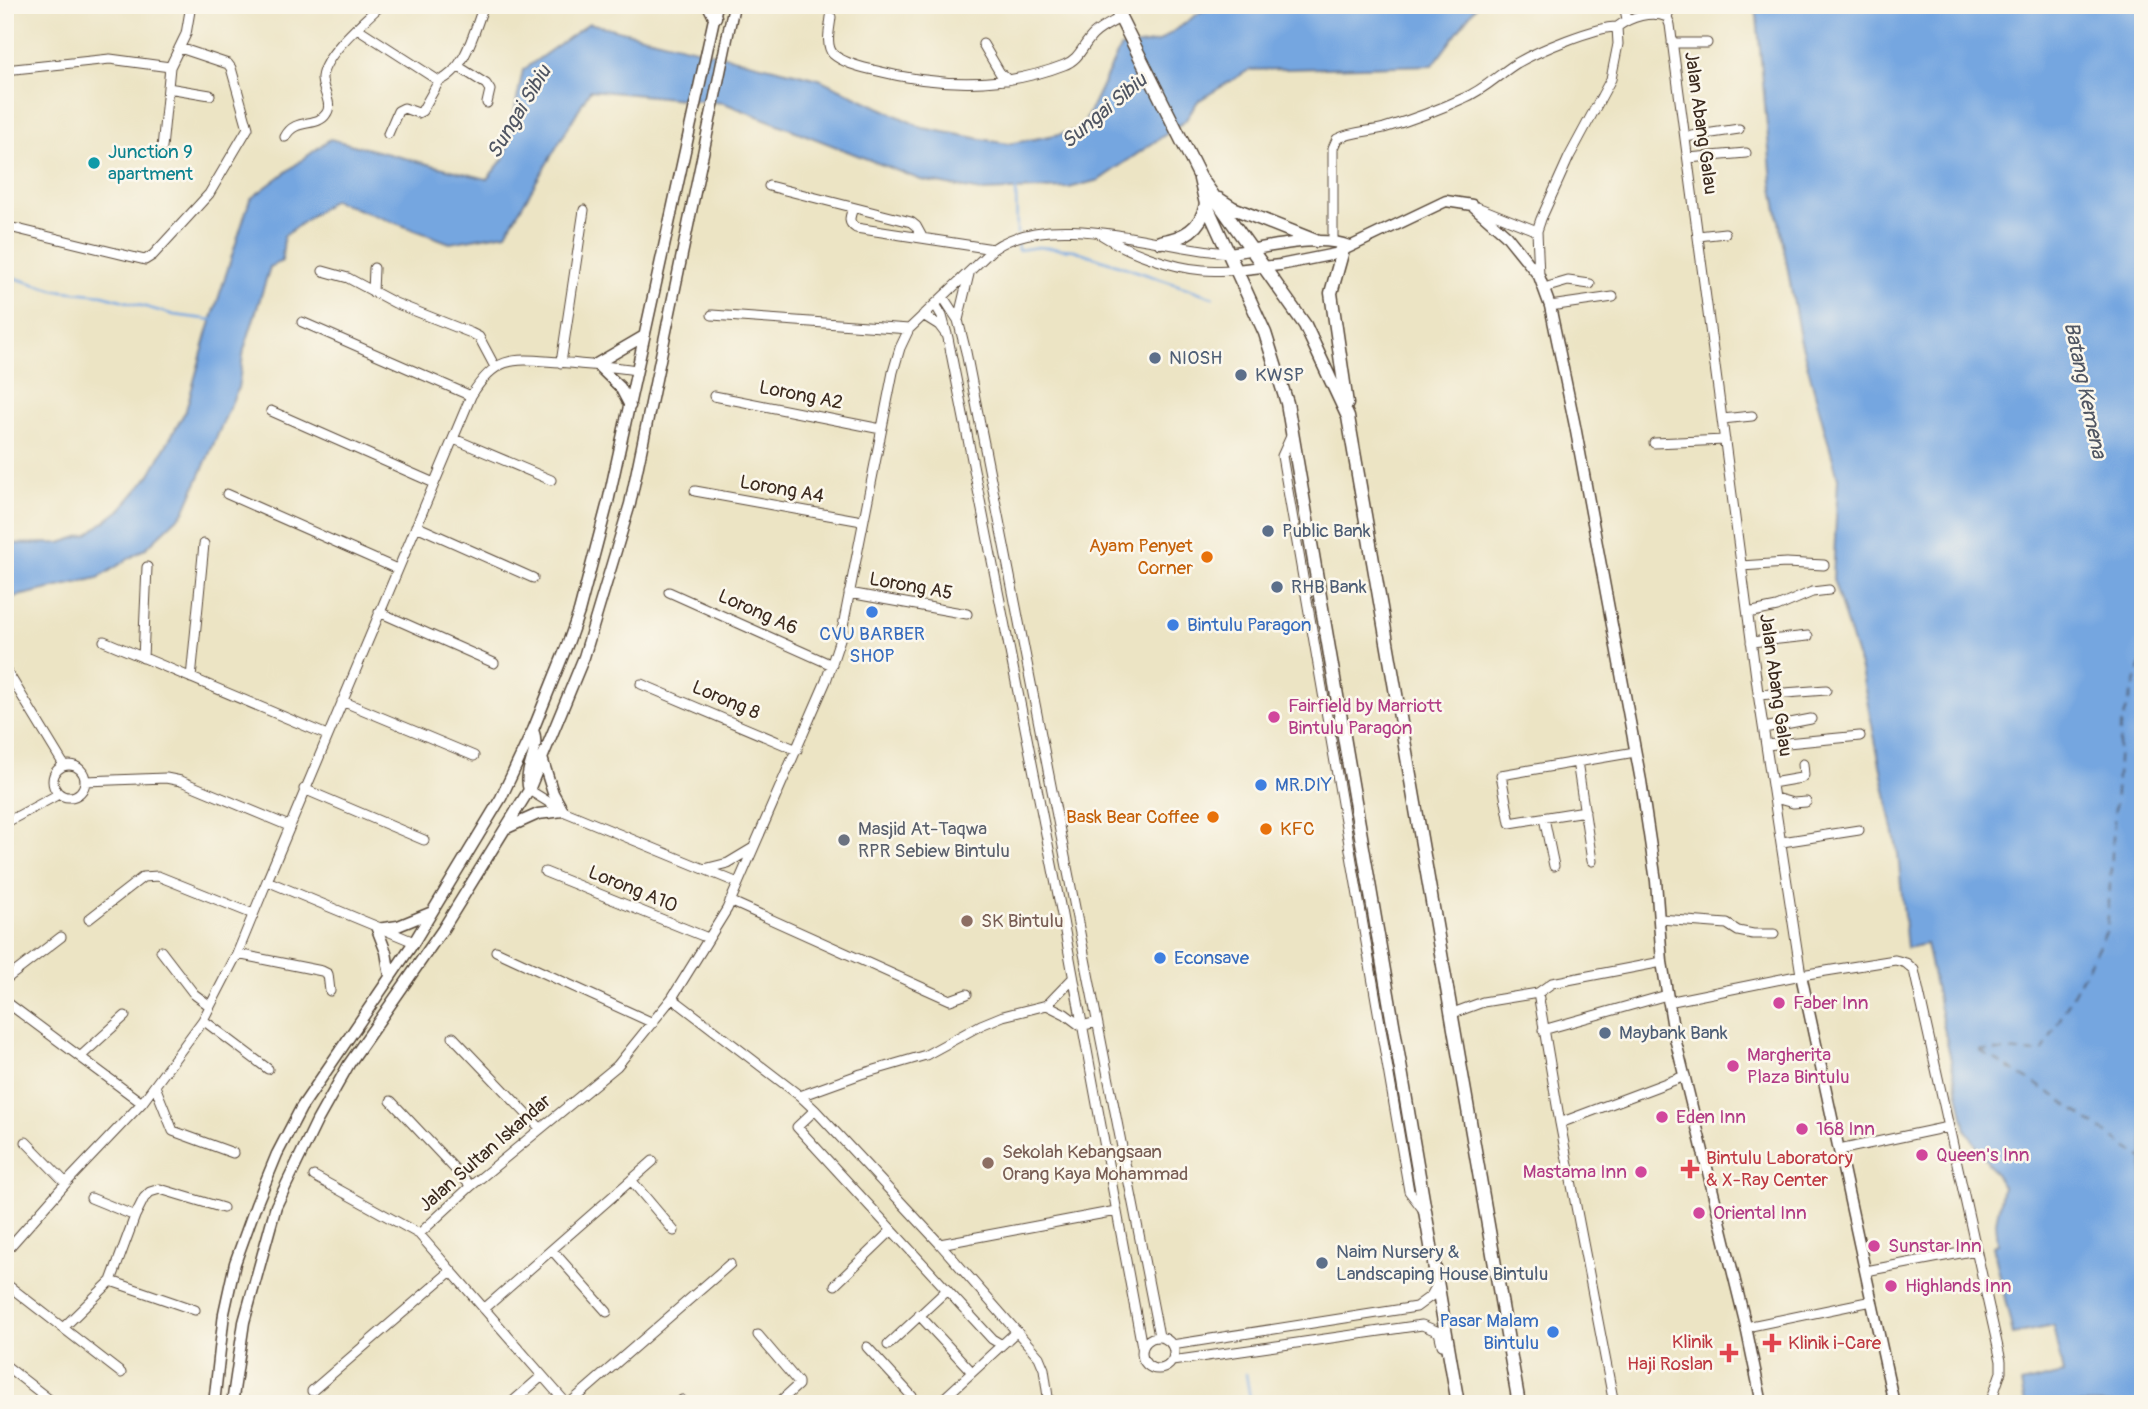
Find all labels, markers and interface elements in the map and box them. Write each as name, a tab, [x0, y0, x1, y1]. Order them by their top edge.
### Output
street label: Jalan Abang Galau	[1679, 50, 1723, 196]
water label: Sungai Sibiu	[481, 59, 558, 163]
water label: Sungai Sibiu	[1056, 66, 1154, 155]
place label: Junction 9 apartment	[108, 140, 194, 186]
marker: Junction 9 apartment	[86, 155, 102, 171]
water label: Batang Kemena	[2057, 319, 2113, 462]
place label: NIOSH	[1169, 346, 1222, 370]
marker: NIOSH	[1147, 350, 1163, 366]
place label: KWSP	[1255, 363, 1304, 387]
marker: KWSP	[1233, 367, 1249, 383]
street label: Lorong A2	[757, 375, 845, 415]
street label: Lorong A4	[738, 470, 826, 508]
place label: Public Bank	[1282, 519, 1371, 543]
marker: Public Bank	[1260, 523, 1276, 539]
place label: Ayam Penyet Corner	[1089, 534, 1193, 580]
marker: Ayam Penyet Corner	[1199, 549, 1215, 565]
street label: Lorong A5	[867, 567, 955, 605]
place label: RHB Bank	[1291, 575, 1367, 599]
marker: RHB Bank	[1269, 579, 1285, 595]
street label: Lorong A6	[714, 584, 802, 640]
marker: CVU BARBER SHOP	[864, 604, 880, 620]
street label: Jalan Abang Galau	[1754, 612, 1798, 758]
place label: Bintulu Paragon	[1187, 613, 1311, 637]
marker: Bintulu Paragon	[1165, 617, 1181, 633]
place label: CVU BARBER SHOP	[819, 622, 925, 668]
street label: Lorong 8	[688, 675, 764, 725]
place label: Fairfield by Marriott Bintulu Paragon	[1288, 694, 1443, 740]
marker: Fairfield by Marriott Bintulu Paragon	[1266, 709, 1282, 725]
place label: MR.DIY	[1275, 773, 1332, 797]
marker: MR.DIY	[1253, 777, 1269, 793]
place label: Bask Bear Coffee	[1066, 805, 1200, 829]
marker: Bask Bear Coffee	[1205, 809, 1221, 825]
place label: Masjid At-Taqwa RPR Sebiew Bintulu	[858, 817, 1010, 863]
place label: KFC	[1280, 817, 1315, 841]
marker: KFC	[1258, 821, 1274, 837]
marker: Masjid At-Taqwa RPR Sebiew Bintulu	[836, 832, 852, 848]
street label: Lorong A10	[585, 860, 681, 918]
place label: SK Bintulu	[981, 909, 1063, 933]
marker: SK Bintulu	[959, 913, 975, 929]
place label: Econsave	[1174, 946, 1250, 970]
marker: Econsave	[1152, 950, 1168, 966]
place label: Faber Inn	[1793, 991, 1869, 1015]
marker: Faber Inn	[1771, 995, 1787, 1011]
place label: Maybank Bank	[1619, 1021, 1728, 1045]
marker: Maybank Bank	[1597, 1025, 1613, 1041]
place label: Margherita Plaza Bintulu	[1747, 1043, 1850, 1089]
marker: Margherita Plaza Bintulu	[1725, 1058, 1741, 1074]
street label: Jalan Sultan Iskandar	[414, 1089, 556, 1217]
place label: Eden Inn	[1676, 1105, 1746, 1129]
marker: Eden Inn	[1654, 1109, 1670, 1125]
place label: 168 Inn	[1816, 1117, 1875, 1141]
marker: 168 Inn	[1794, 1121, 1810, 1137]
place label: Sekolah Kebangsaan Orang Kaya Mohammad	[1002, 1140, 1188, 1186]
place label: Queen's Inn	[1936, 1143, 2030, 1167]
place label: Bintulu Laboratory & X-Ray Center	[1706, 1146, 1853, 1192]
marker: Queen's Inn	[1914, 1147, 1930, 1163]
marker: Sekolah Kebangsaan Orang Kaya Mohammad	[980, 1155, 996, 1171]
marker: Bintulu Laboratory & X-Ray Center	[1680, 1159, 1700, 1179]
place label: Mastama Inn	[1523, 1160, 1627, 1184]
marker: Mastama Inn	[1633, 1164, 1649, 1180]
place label: Oriental Inn	[1713, 1201, 1807, 1225]
marker: Oriental Inn	[1691, 1205, 1707, 1221]
place label: Sunstar Inn	[1888, 1234, 1982, 1258]
marker: Sunstar Inn	[1866, 1238, 1882, 1254]
place label: Naim Nursery & Landscaping House Bintulu	[1336, 1240, 1548, 1286]
marker: Naim Nursery & Landscaping House Bintulu	[1314, 1255, 1330, 1271]
place label: Highlands Inn	[1905, 1274, 2011, 1298]
marker: Highlands Inn	[1883, 1278, 1899, 1294]
place label: Pasar Malam Bintulu	[1439, 1309, 1539, 1355]
marker: Pasar Malam Bintulu	[1545, 1324, 1561, 1340]
place label: Klinik Haji Roslan	[1627, 1330, 1713, 1376]
place label: Klinik i-Care	[1788, 1331, 1882, 1355]
marker: Klinik i-Care	[1762, 1333, 1782, 1353]
marker: Klinik Haji Roslan	[1719, 1343, 1739, 1363]

